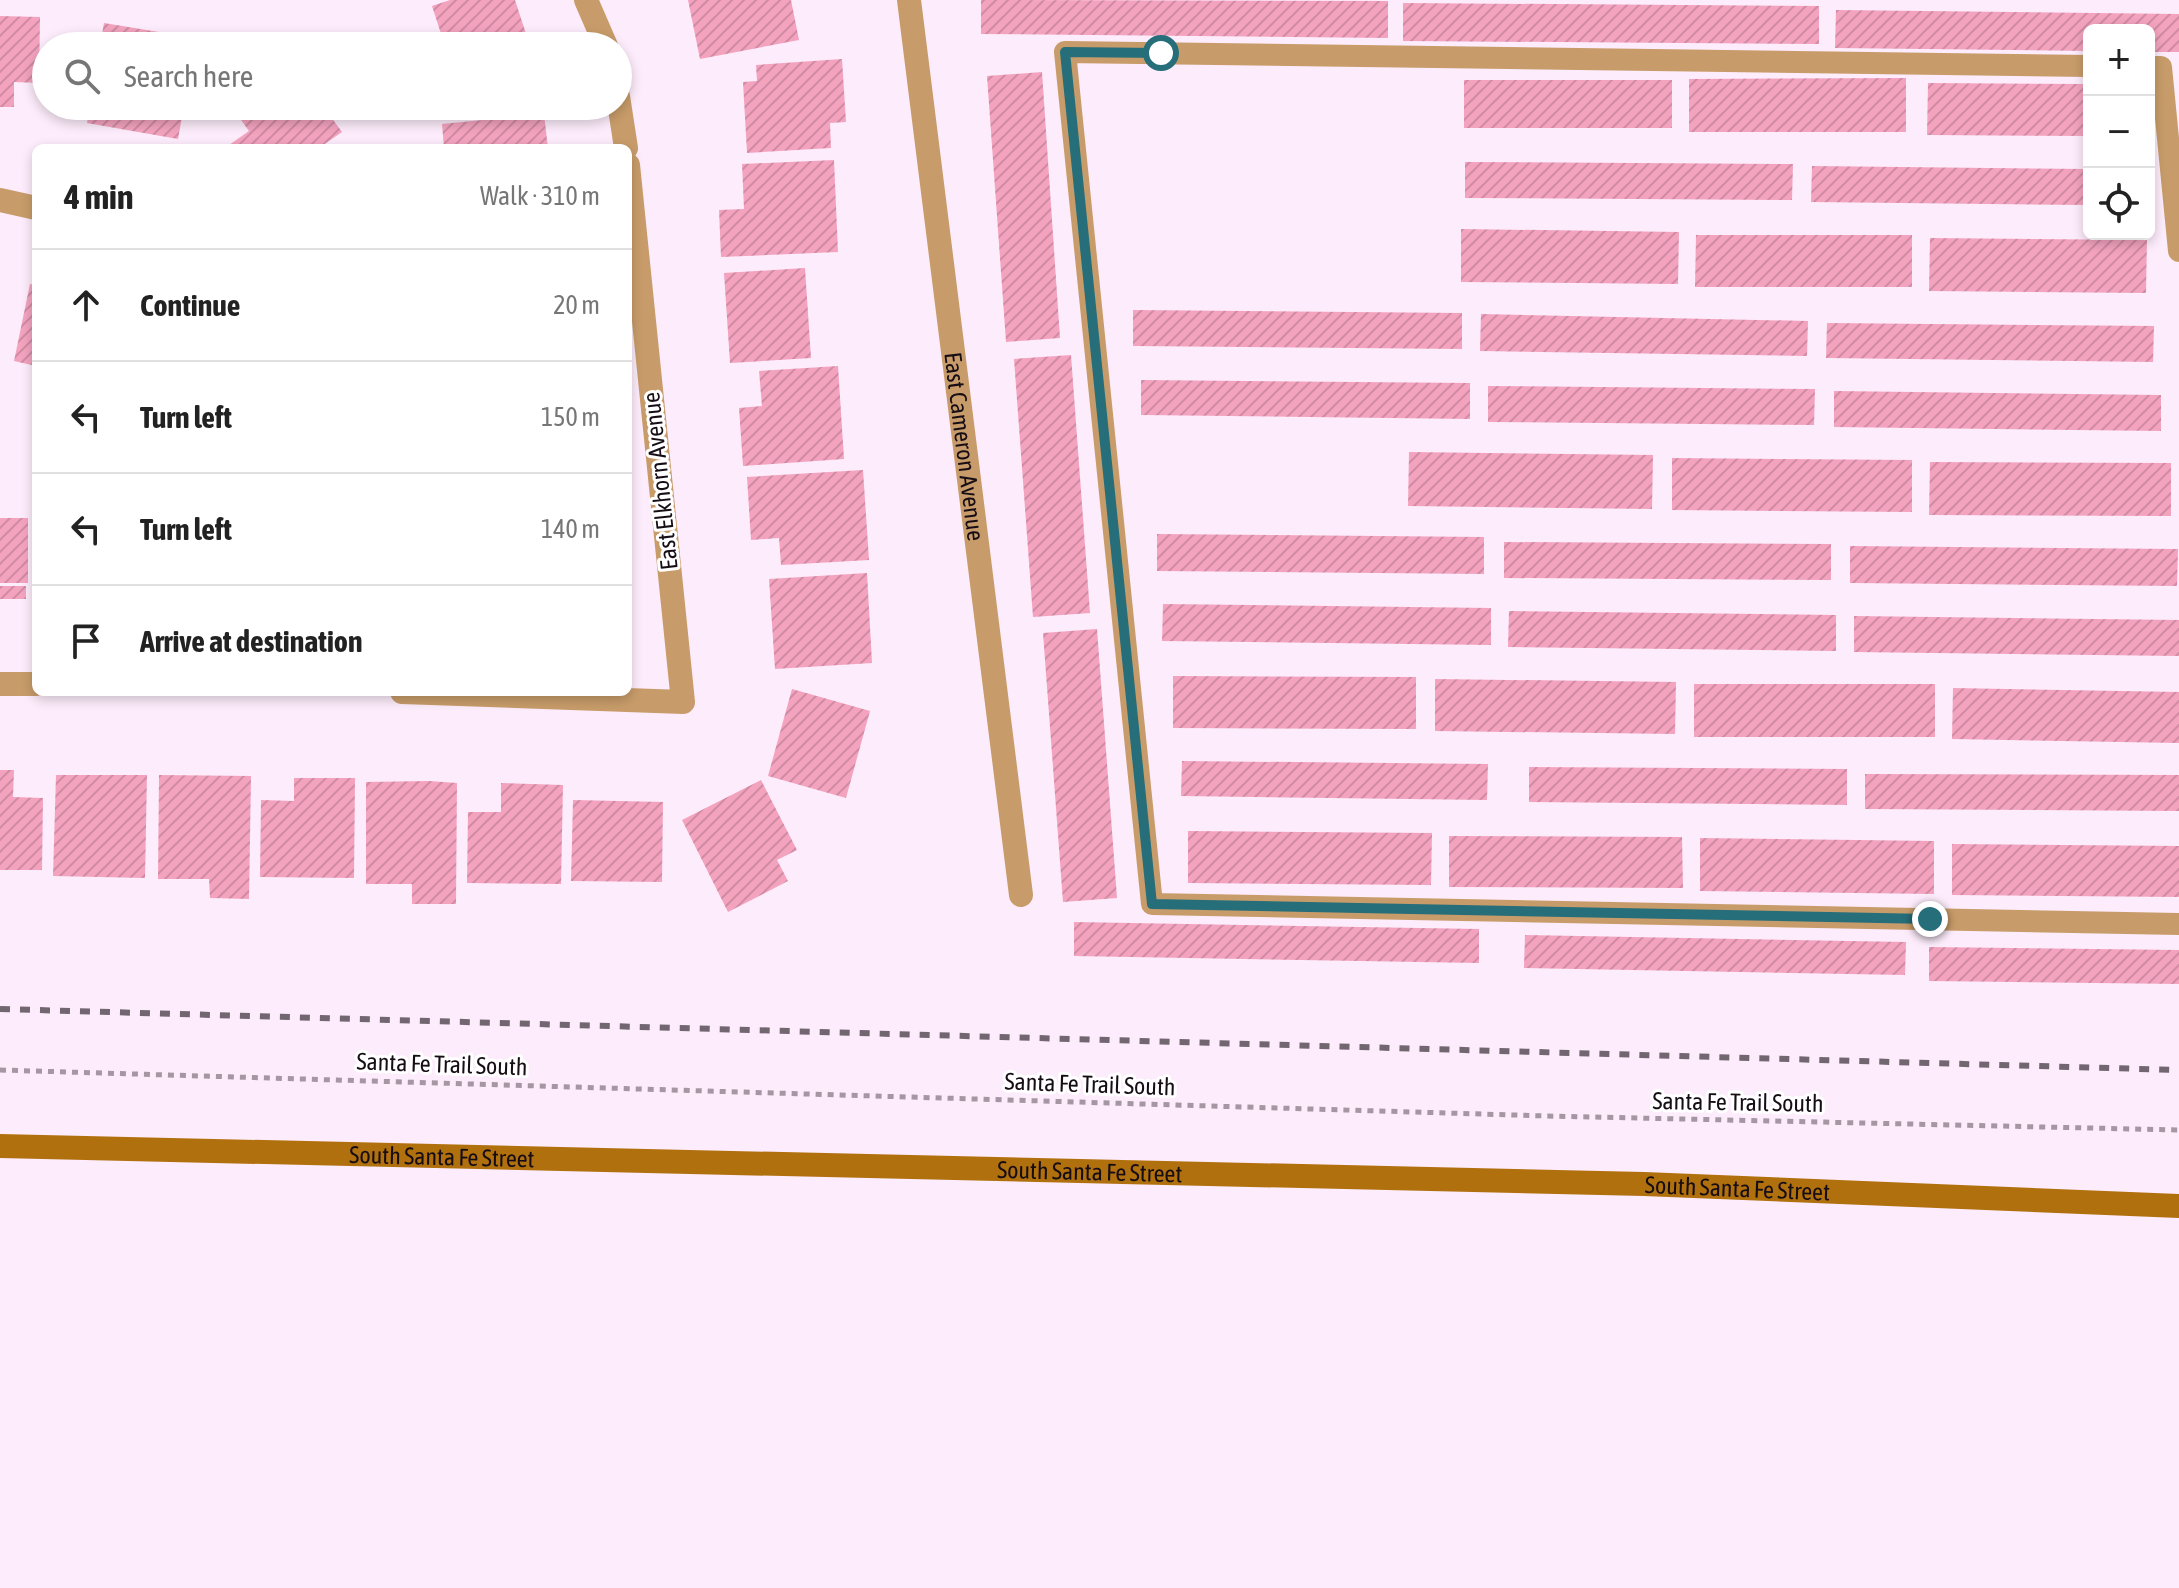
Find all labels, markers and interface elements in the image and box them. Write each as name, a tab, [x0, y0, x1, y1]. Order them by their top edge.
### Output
map controls	[2083, 24, 2155, 240]
button: +	[2083, 24, 2155, 96]
search box	[32, 32, 632, 120]
route start	[1143, 35, 1179, 71]
icon: search	[60, 54, 104, 98]
text: Search here	[124, 59, 253, 93]
button: −	[2083, 96, 2155, 168]
button: locate	[2083, 168, 2155, 240]
text: 4 min	[64, 177, 133, 216]
text: Walk · 310 m	[480, 181, 600, 211]
icon: ahead	[64, 283, 108, 327]
text: Continue	[140, 288, 240, 322]
text: 20 m	[553, 290, 600, 320]
street label: East Cameron Avenue	[940, 351, 990, 542]
street label: East Elkhorn Avenue	[637, 391, 683, 571]
icon: left	[64, 395, 108, 439]
text: Turn left	[140, 400, 232, 434]
text: 150 m	[541, 402, 600, 432]
icon: left	[64, 507, 108, 551]
text: Turn left	[140, 512, 232, 546]
text: 140 m	[541, 514, 600, 544]
icon: arrive	[64, 619, 108, 663]
text: Arrive at destination	[140, 624, 362, 658]
route end	[1912, 901, 1948, 937]
street label: Santa Fe Trail South	[356, 1048, 528, 1080]
street label: Santa Fe Trail South	[1004, 1068, 1176, 1100]
street label: Santa Fe Trail South	[1652, 1087, 1824, 1117]
street label: South Santa Fe Street	[349, 1141, 535, 1172]
street label: South Santa Fe Street	[997, 1156, 1183, 1187]
street label: South Santa Fe Street	[1644, 1171, 1831, 1205]

